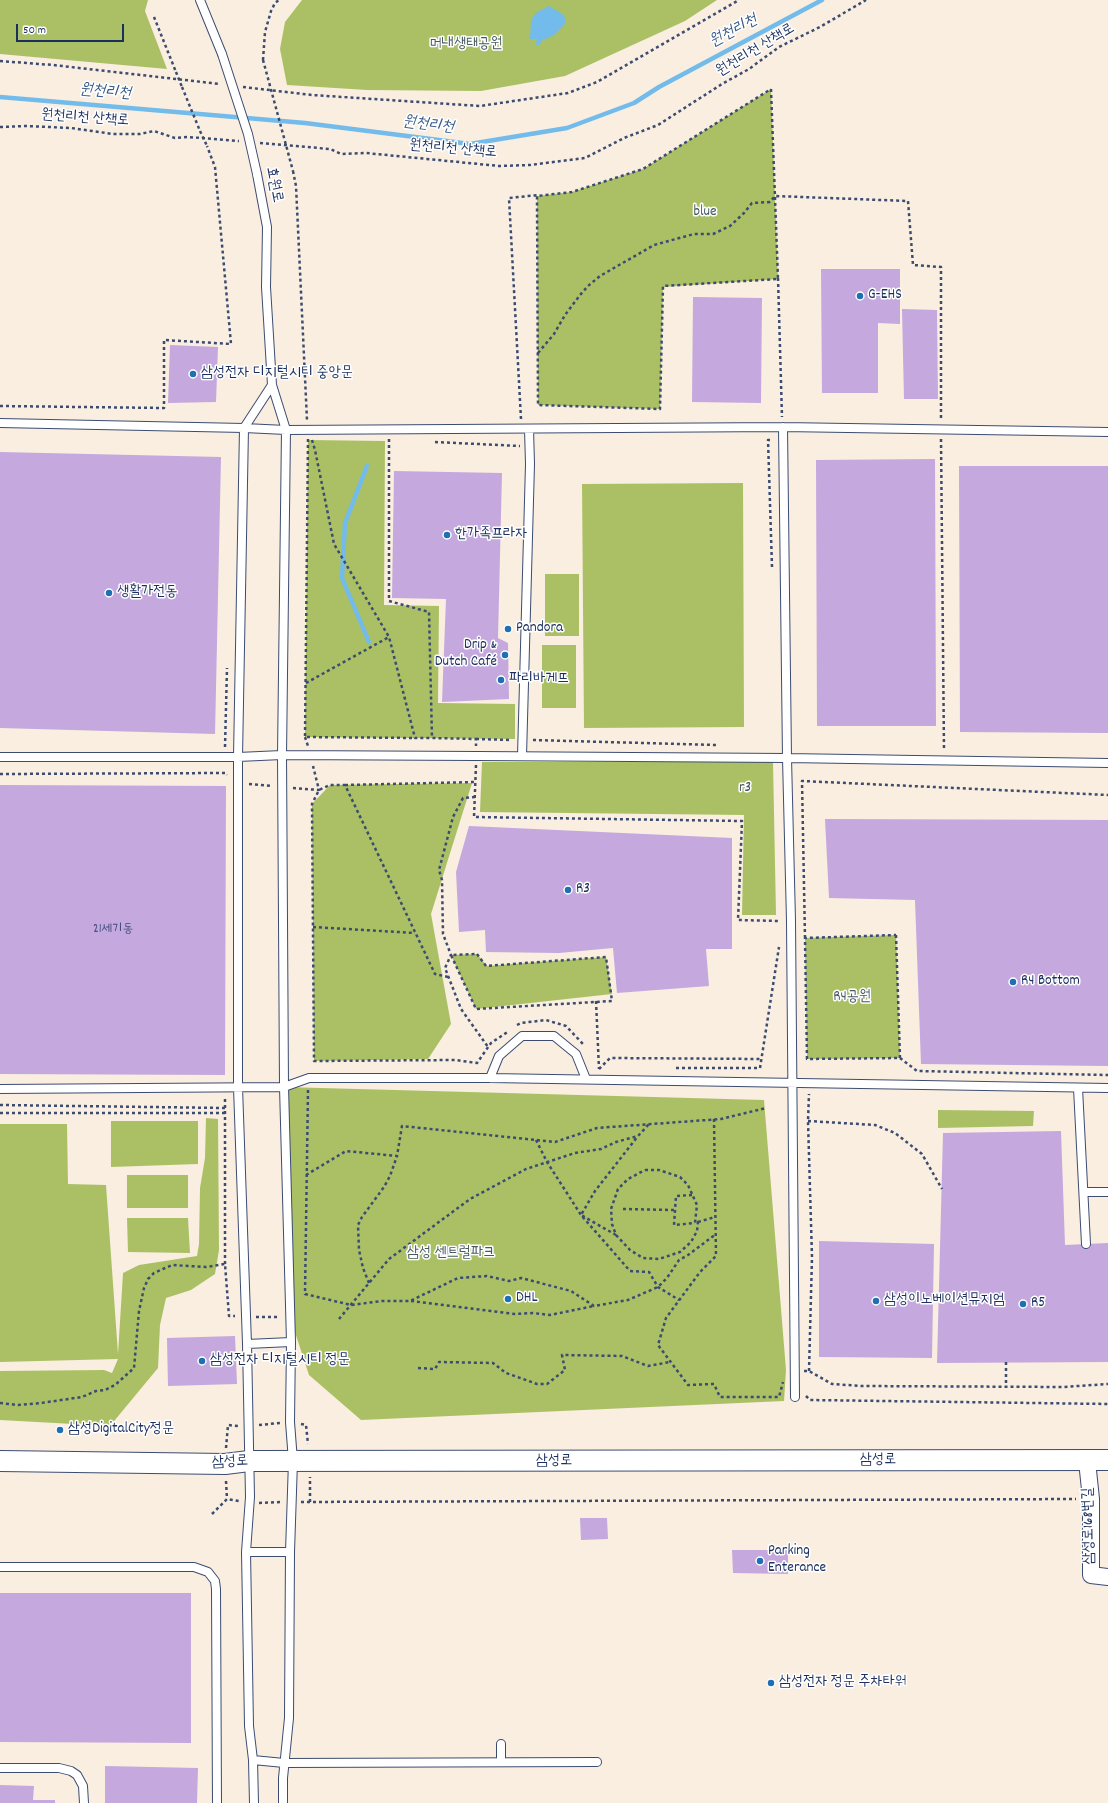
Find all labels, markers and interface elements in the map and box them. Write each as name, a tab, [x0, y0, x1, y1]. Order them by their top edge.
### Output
water label: 원천리천	[707, 11, 761, 53]
scale bar	[18, 16, 126, 42]
street label: 원천리천 산책로	[714, 21, 798, 81]
text: 50 m	[23, 22, 46, 39]
park label: 머내생태공원	[430, 36, 502, 54]
water label: 원천리천	[79, 81, 131, 105]
street label: 원천리천 산책로	[41, 107, 129, 131]
water label: 원천리천	[401, 113, 455, 139]
street label: 원천리천 산책로	[408, 137, 498, 163]
street label: 효원로	[261, 166, 285, 204]
park label: blue	[693, 204, 717, 222]
place label: G-EHS	[868, 287, 902, 305]
marker: G-EHS	[855, 291, 865, 301]
place label: 삼성전자 디지털시티 중앙문	[201, 365, 353, 383]
marker: 삼성전자 디지털시티 중앙문	[188, 369, 198, 379]
place label: 한가족프라자	[455, 526, 527, 544]
marker: 한가족프라자	[442, 530, 452, 540]
place label: 생활가전동	[117, 584, 177, 602]
marker: 생활가전동	[104, 588, 114, 598]
place label: Pandora	[516, 620, 563, 638]
marker: Pandora	[503, 624, 513, 634]
place label: Drip & Dutch Café	[435, 637, 497, 672]
marker: Drip & Dutch Café	[500, 650, 510, 660]
place label: 파리바게뜨	[509, 671, 569, 689]
marker: 파리바게뜨	[496, 675, 506, 685]
park label: r3	[739, 780, 751, 798]
place label: R3	[576, 881, 590, 899]
marker: R3	[563, 885, 573, 895]
house number: 21세기동	[93, 922, 133, 938]
place label: R4 Bottom	[1021, 973, 1080, 991]
marker: R4 Bottom	[1008, 977, 1018, 987]
park label: R4공원	[833, 989, 871, 1007]
park label: 삼성 센트럴파크	[407, 1245, 495, 1263]
place label: DHL	[516, 1290, 538, 1308]
place label: 삼성이노베이션뮤지엄	[884, 1292, 1005, 1310]
marker: DHL	[503, 1294, 513, 1304]
place label: R5	[1031, 1295, 1045, 1313]
marker: 삼성이노베이션뮤지엄	[871, 1296, 881, 1306]
marker: R5	[1018, 1299, 1028, 1309]
place label: 삼성전자 디지털시티 정문	[210, 1352, 350, 1370]
marker: 삼성전자 디지털시티 정문	[197, 1356, 207, 1366]
place label: 삼성DigitalCity정문	[68, 1421, 174, 1439]
marker: 삼성DigitalCity정문	[55, 1425, 65, 1435]
street label: 삼성로	[860, 1452, 896, 1470]
street label: 삼성로	[211, 1453, 249, 1473]
street label: 삼성로	[536, 1453, 572, 1471]
street label: 삼성로168번길	[1080, 1487, 1100, 1565]
place label: Parking Enterance	[768, 1543, 826, 1578]
marker: Parking Enterance	[755, 1556, 765, 1566]
place label: 삼성전자 정문 주차타워	[779, 1674, 907, 1692]
marker: 삼성전자 정문 주차타워	[766, 1678, 776, 1688]

